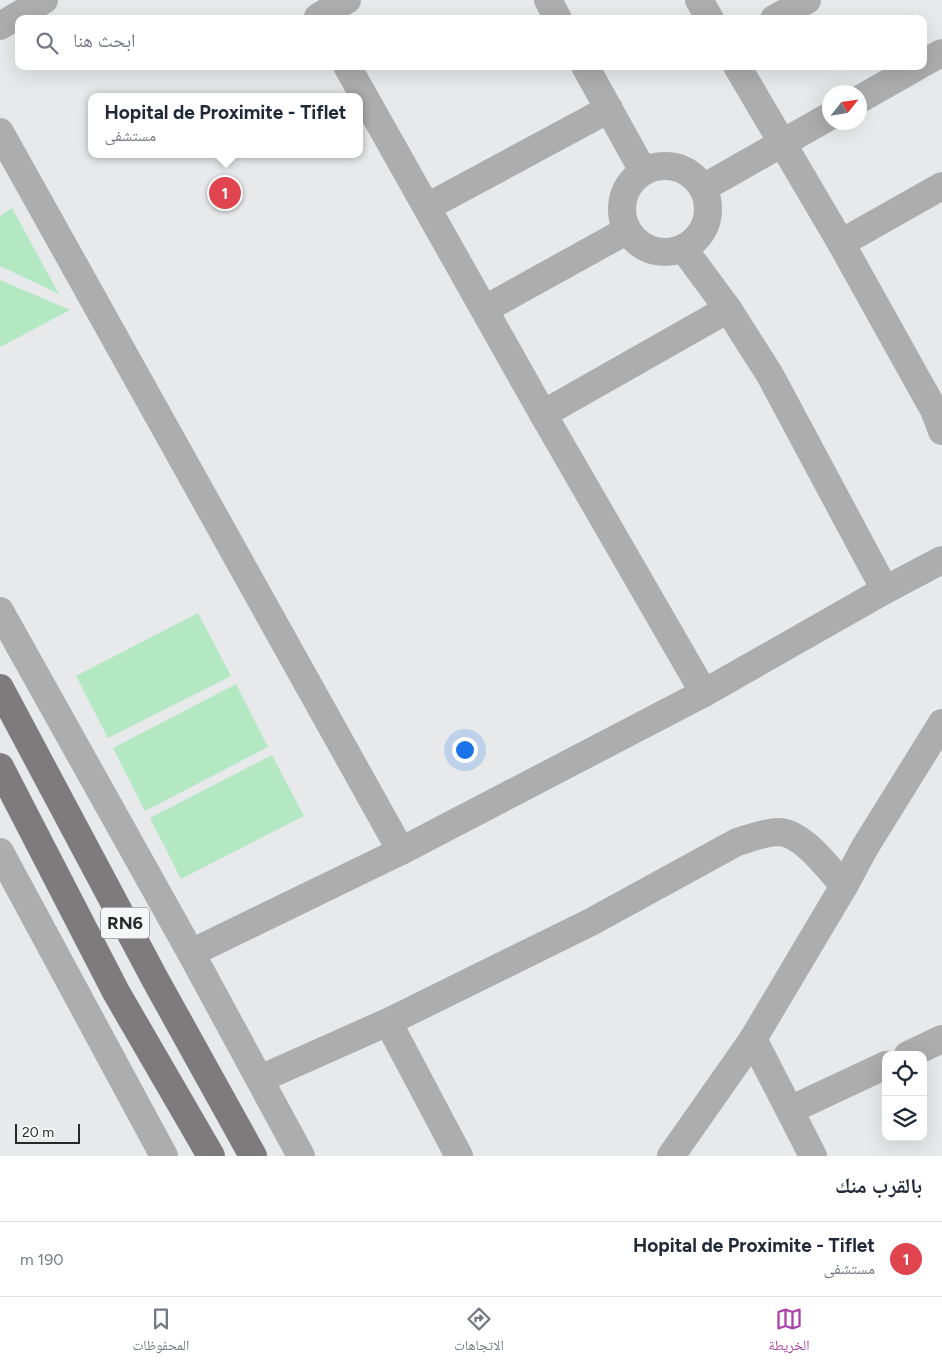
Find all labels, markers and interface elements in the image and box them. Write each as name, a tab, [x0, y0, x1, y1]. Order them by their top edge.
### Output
search box	[15, 15, 927, 70]
icon: search	[33, 29, 61, 57]
text: ابحث هنا	[73, 29, 136, 52]
north arrow	[822, 85, 867, 130]
popup	[88, 93, 363, 158]
text: Hopital de Proximite - Tiflet	[104, 101, 347, 124]
text: مستشفى	[104, 126, 156, 145]
pin: 1	[209, 174, 241, 212]
your location	[452, 737, 478, 763]
road number: RN6	[101, 908, 149, 938]
map controls	[882, 1051, 927, 1141]
button: locate	[882, 1051, 927, 1096]
button: layers	[882, 1096, 927, 1141]
scale bar	[15, 1121, 80, 1144]
text: 20 m	[22, 1124, 54, 1141]
text: بالقرب منك	[835, 1173, 922, 1198]
text: Hopital de Proximite - Tiflet	[633, 1234, 875, 1257]
text: 190 m	[20, 1250, 64, 1269]
text: 1	[903, 1250, 909, 1269]
text: مستشفى	[824, 1259, 875, 1278]
tab: المحفوظات	[132, 1305, 189, 1359]
tab: الاتجاهات	[454, 1305, 504, 1359]
tab: الخريطة	[768, 1305, 810, 1359]

